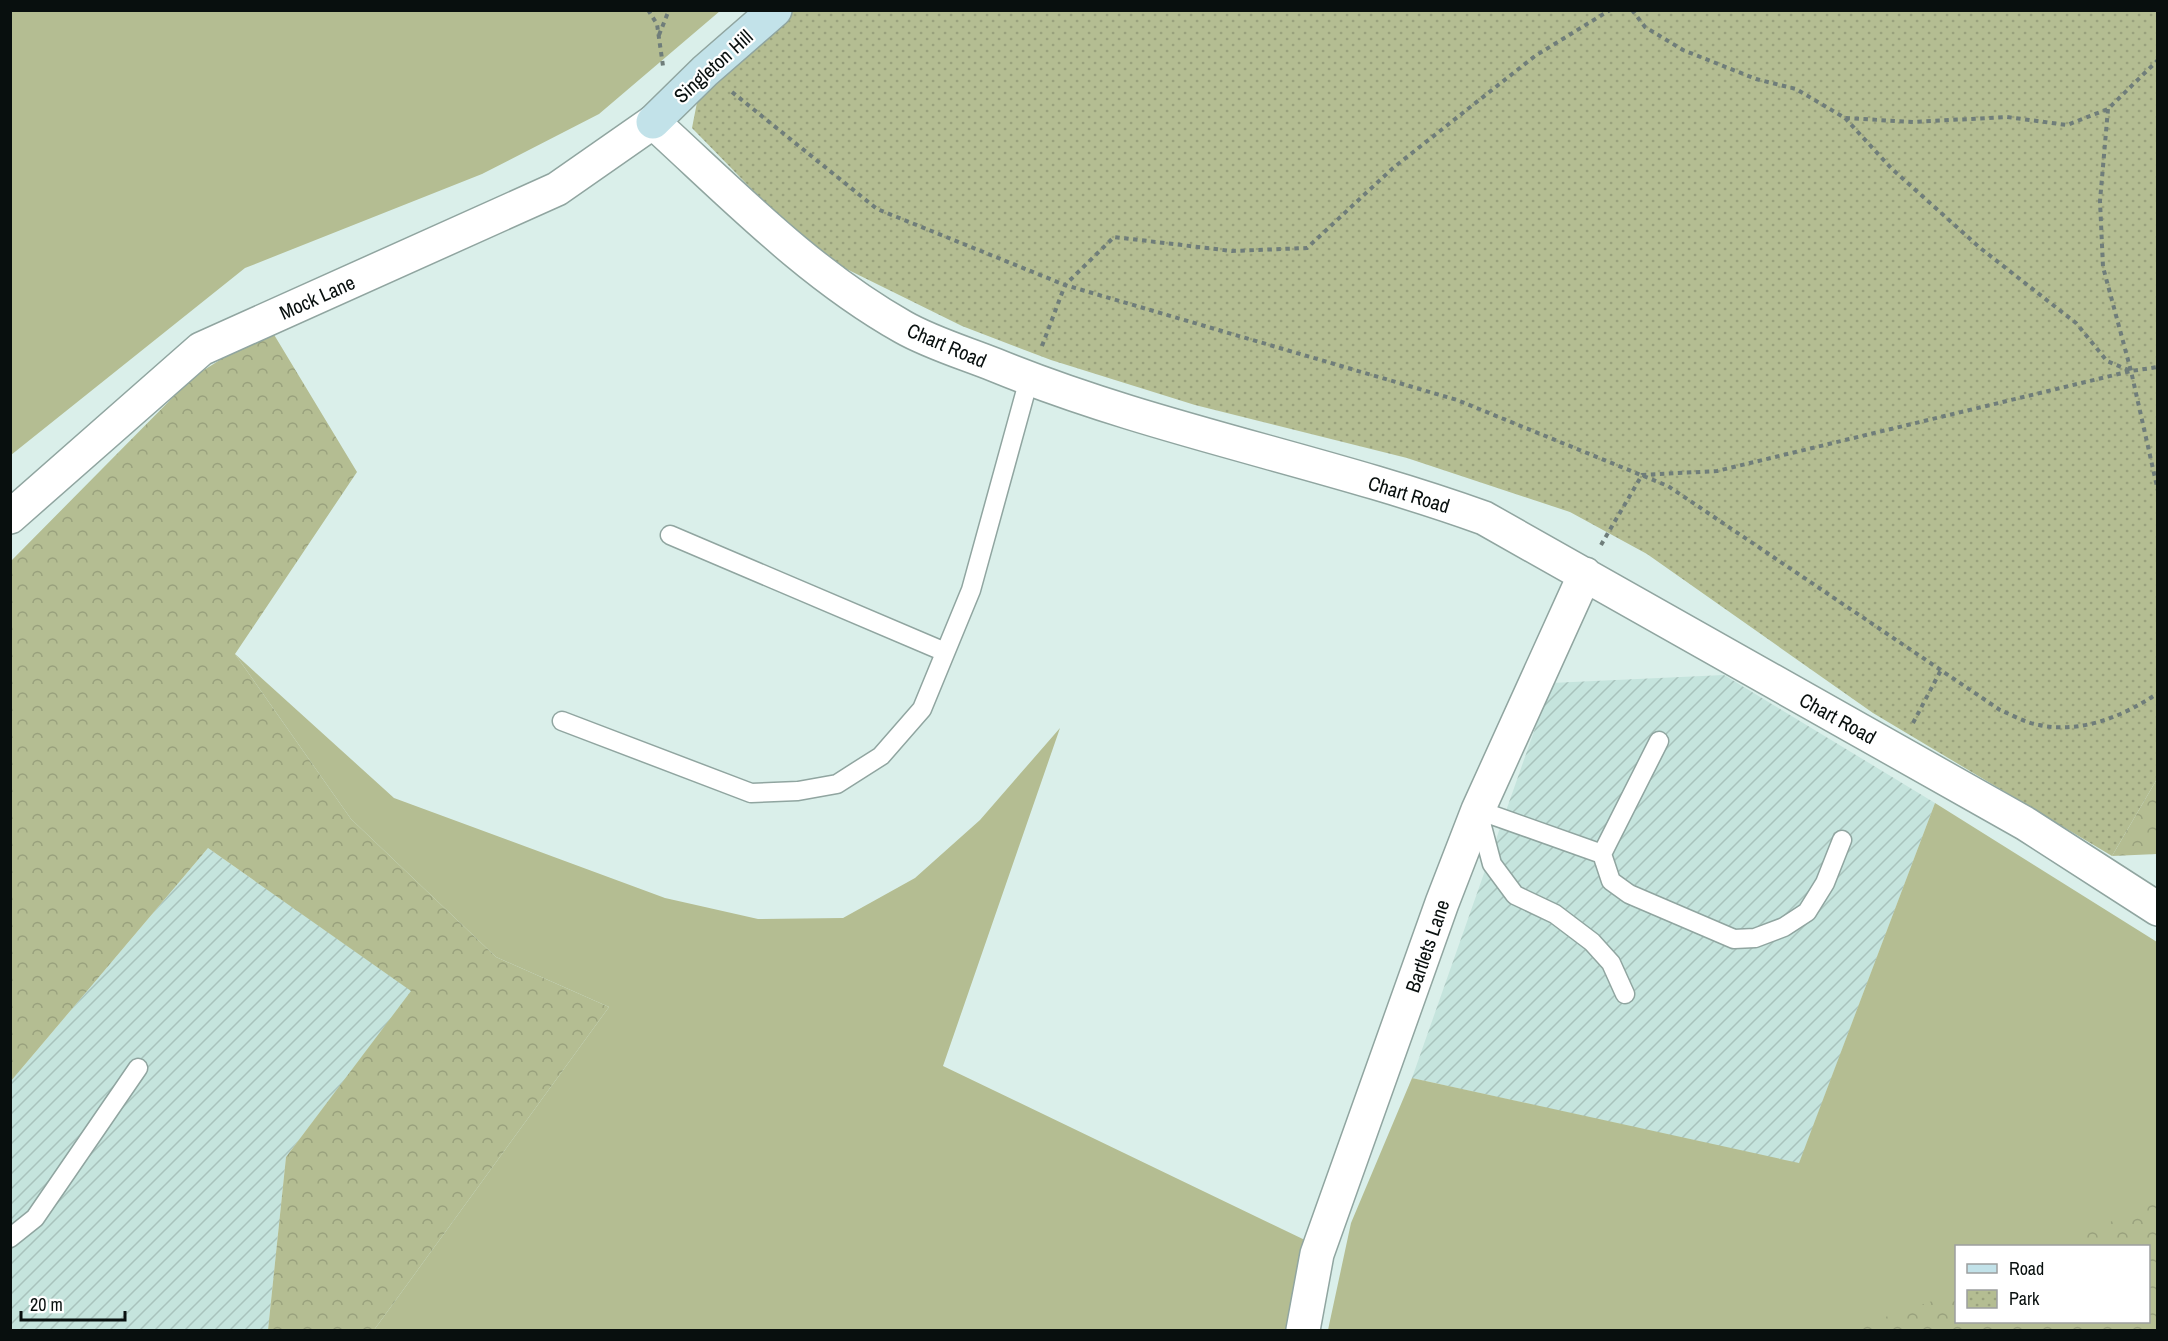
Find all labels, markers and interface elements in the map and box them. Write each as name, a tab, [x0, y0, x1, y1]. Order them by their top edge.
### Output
street label: Singleton Hill	[668, 23, 758, 109]
street label: Mock Lane	[275, 268, 359, 326]
street label: Chart Road	[903, 316, 991, 374]
street label: Chart Road	[1365, 469, 1453, 519]
street label: Chart Road	[1795, 686, 1881, 750]
street label: Bartlets Lane	[1399, 896, 1455, 996]
legend	[1955, 1245, 2150, 1323]
text: Road	[2009, 1256, 2044, 1281]
scale bar	[21, 1284, 124, 1322]
text: Park	[2009, 1286, 2040, 1311]
text: 20 m	[30, 1292, 63, 1317]

